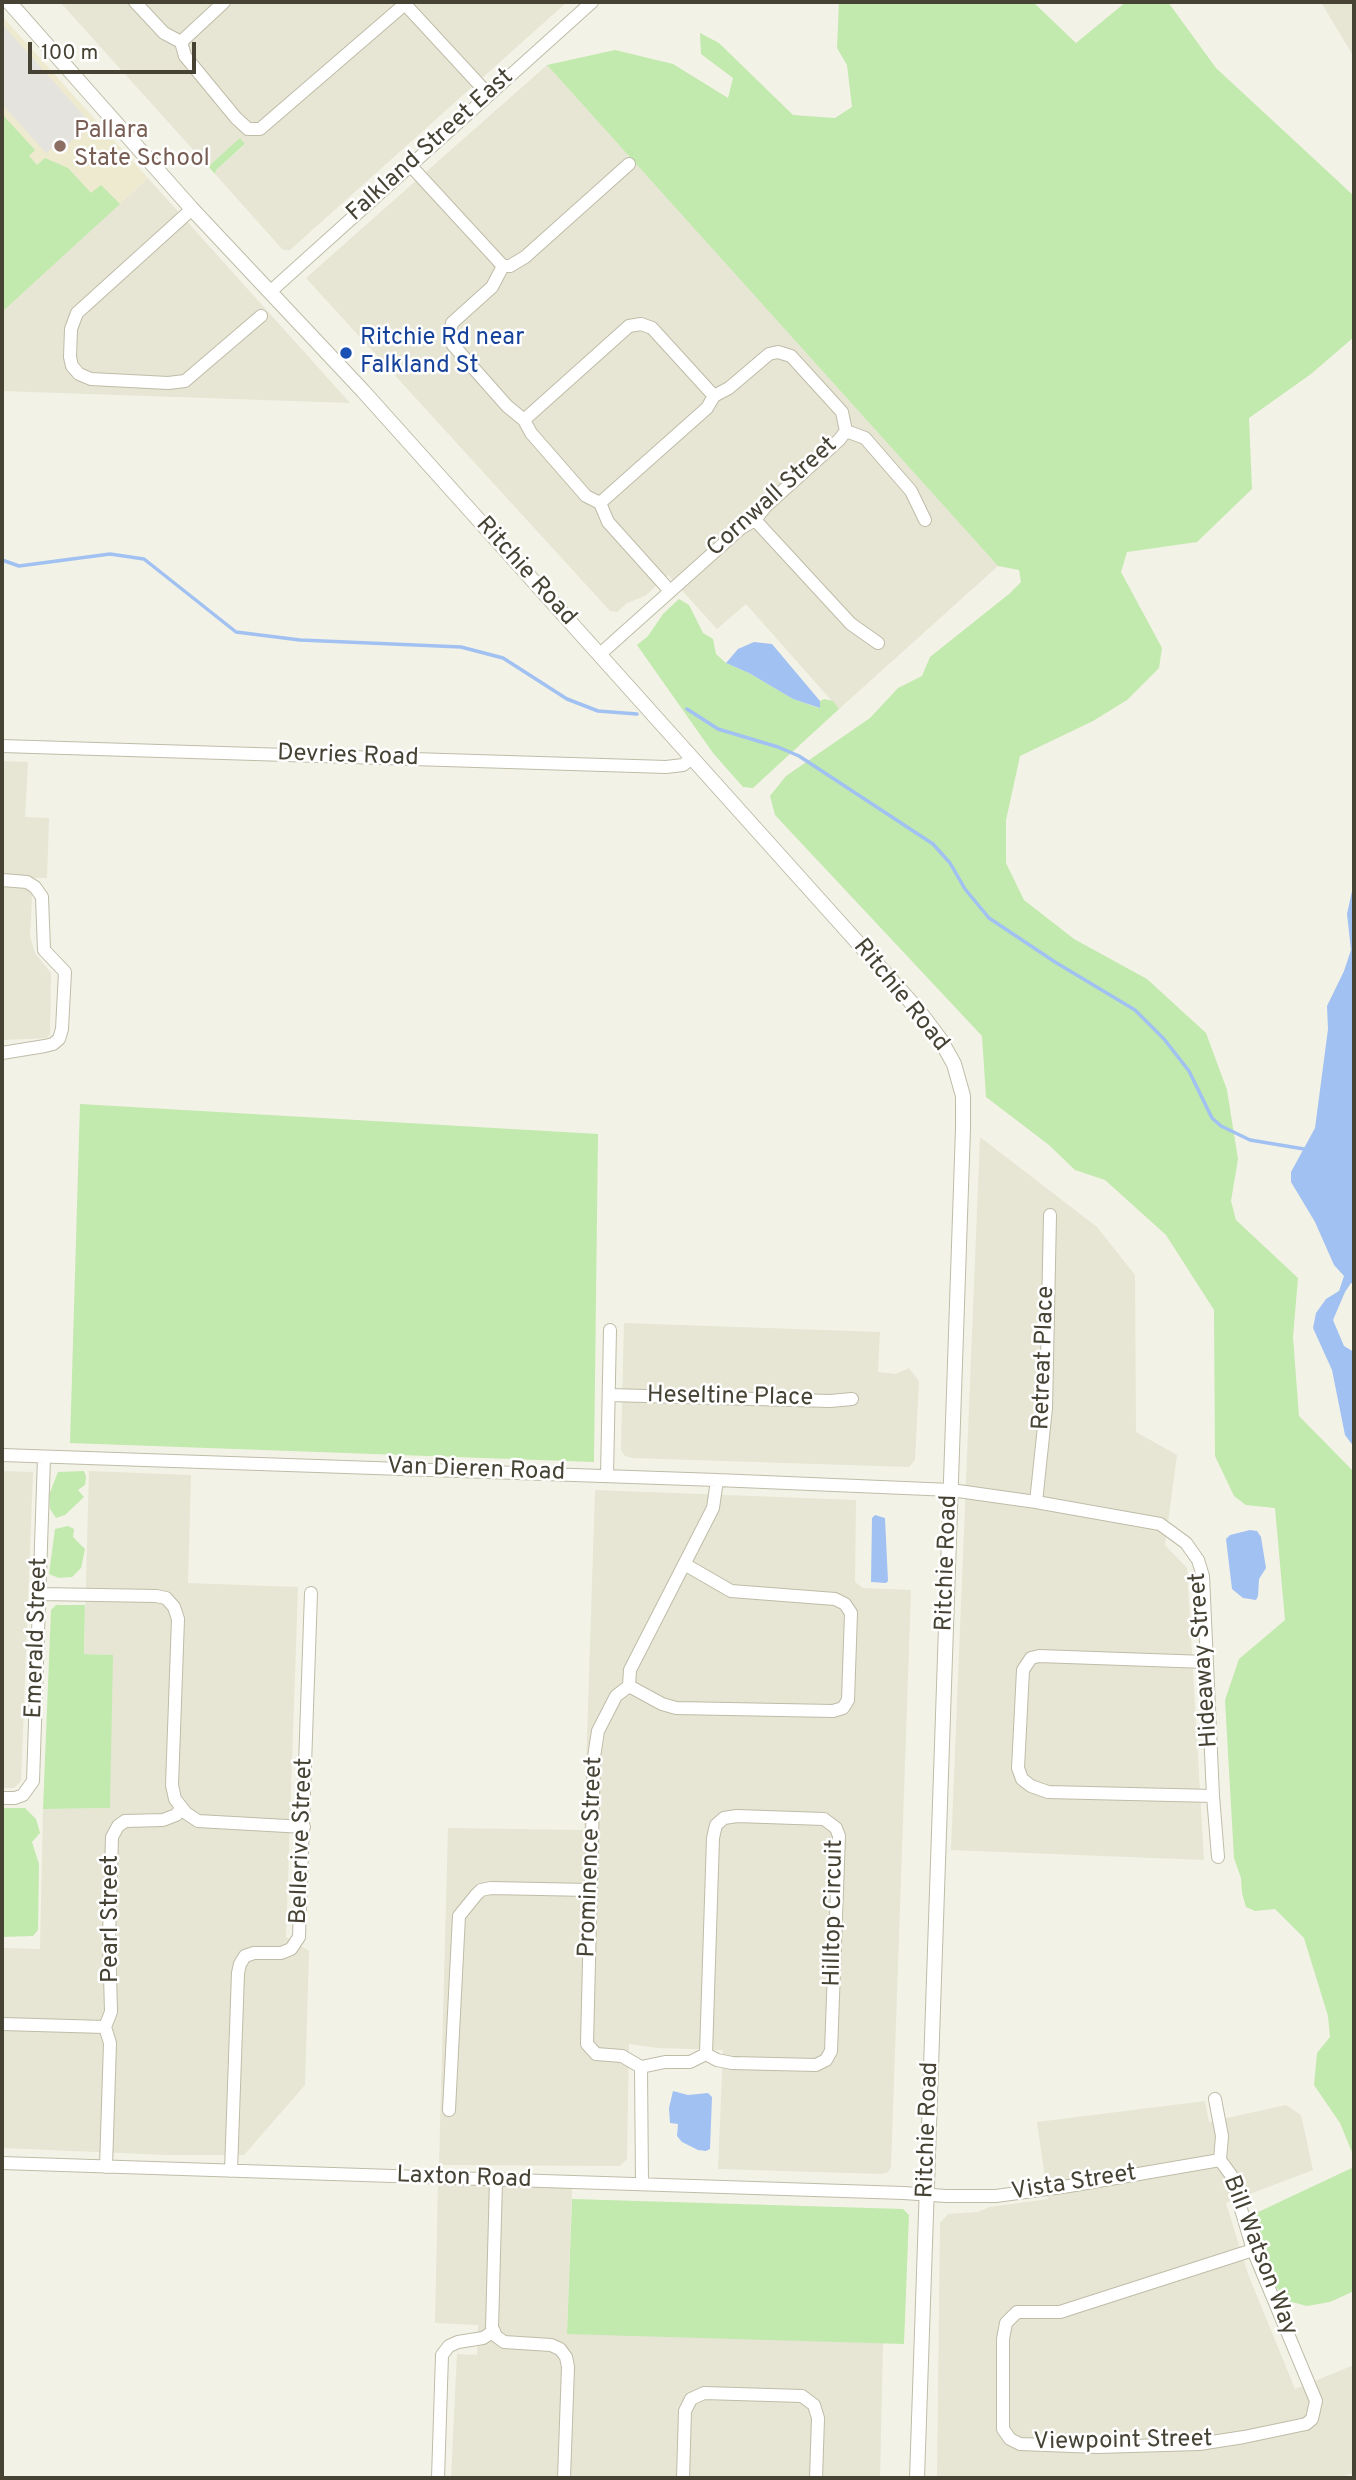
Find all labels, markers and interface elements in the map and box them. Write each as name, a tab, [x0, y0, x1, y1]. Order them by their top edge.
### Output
scale bar	[32, 28, 200, 72]
text: 100 m	[41, 40, 98, 67]
street label: Falkland Street East	[342, 64, 520, 228]
place label: Pallara State School	[74, 118, 210, 174]
marker: Pallara State School	[52, 138, 68, 154]
place label: Ritchie Rd near Falkland St	[360, 325, 524, 381]
marker: Ritchie Rd near Falkland St	[338, 345, 354, 361]
street label: Cornwall Street	[702, 432, 844, 564]
street label: Ritchie Road	[469, 512, 581, 632]
street label: Devries Road	[277, 740, 419, 774]
street label: Ritchie Road	[846, 934, 954, 1058]
street label: Retreat Place	[1028, 1285, 1062, 1431]
street label: Heseltine Place	[647, 1382, 813, 1414]
street label: Van Dieren Road	[386, 1453, 566, 1489]
street label: Ritchie Road	[931, 1494, 965, 1632]
street label: Emerald Street	[21, 1557, 55, 1719]
street label: Hideaway Street	[1185, 1571, 1225, 1749]
street label: Prominence Street	[574, 1756, 610, 1958]
street label: Bellerive Street	[286, 1757, 320, 1925]
street label: Hilltop Circuit	[819, 1839, 851, 1987]
street label: Pearl Street	[98, 1855, 126, 1983]
street label: Ritchie Road	[912, 2061, 946, 2199]
street label: Vista Street	[1010, 2160, 1138, 2208]
street label: Laxton Road	[396, 2162, 532, 2196]
street label: Bill Watson Way	[1215, 2172, 1303, 2340]
street label: Viewpoint Street	[1033, 2426, 1213, 2458]

